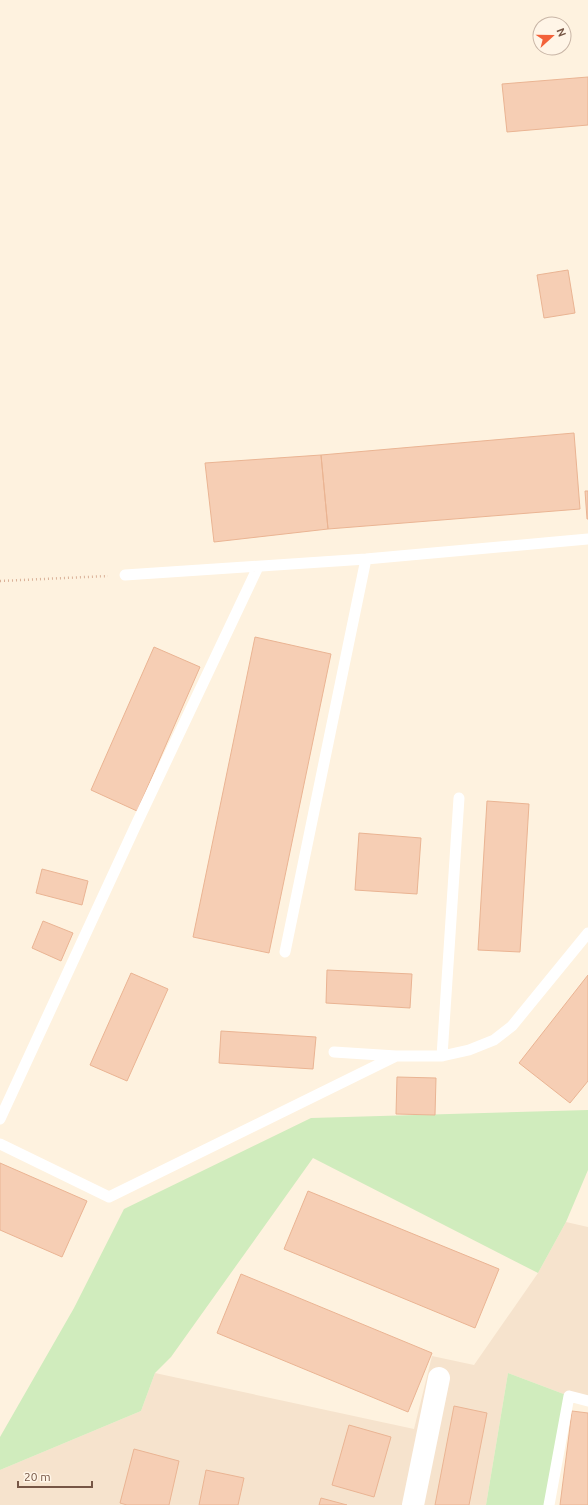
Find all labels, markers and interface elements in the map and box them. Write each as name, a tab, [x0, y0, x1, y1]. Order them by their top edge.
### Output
north arrow	[532, 16, 572, 56]
text: N	[554, 26, 568, 38]
scale bar	[18, 1463, 92, 1489]
text: 20 m	[24, 1470, 51, 1483]

